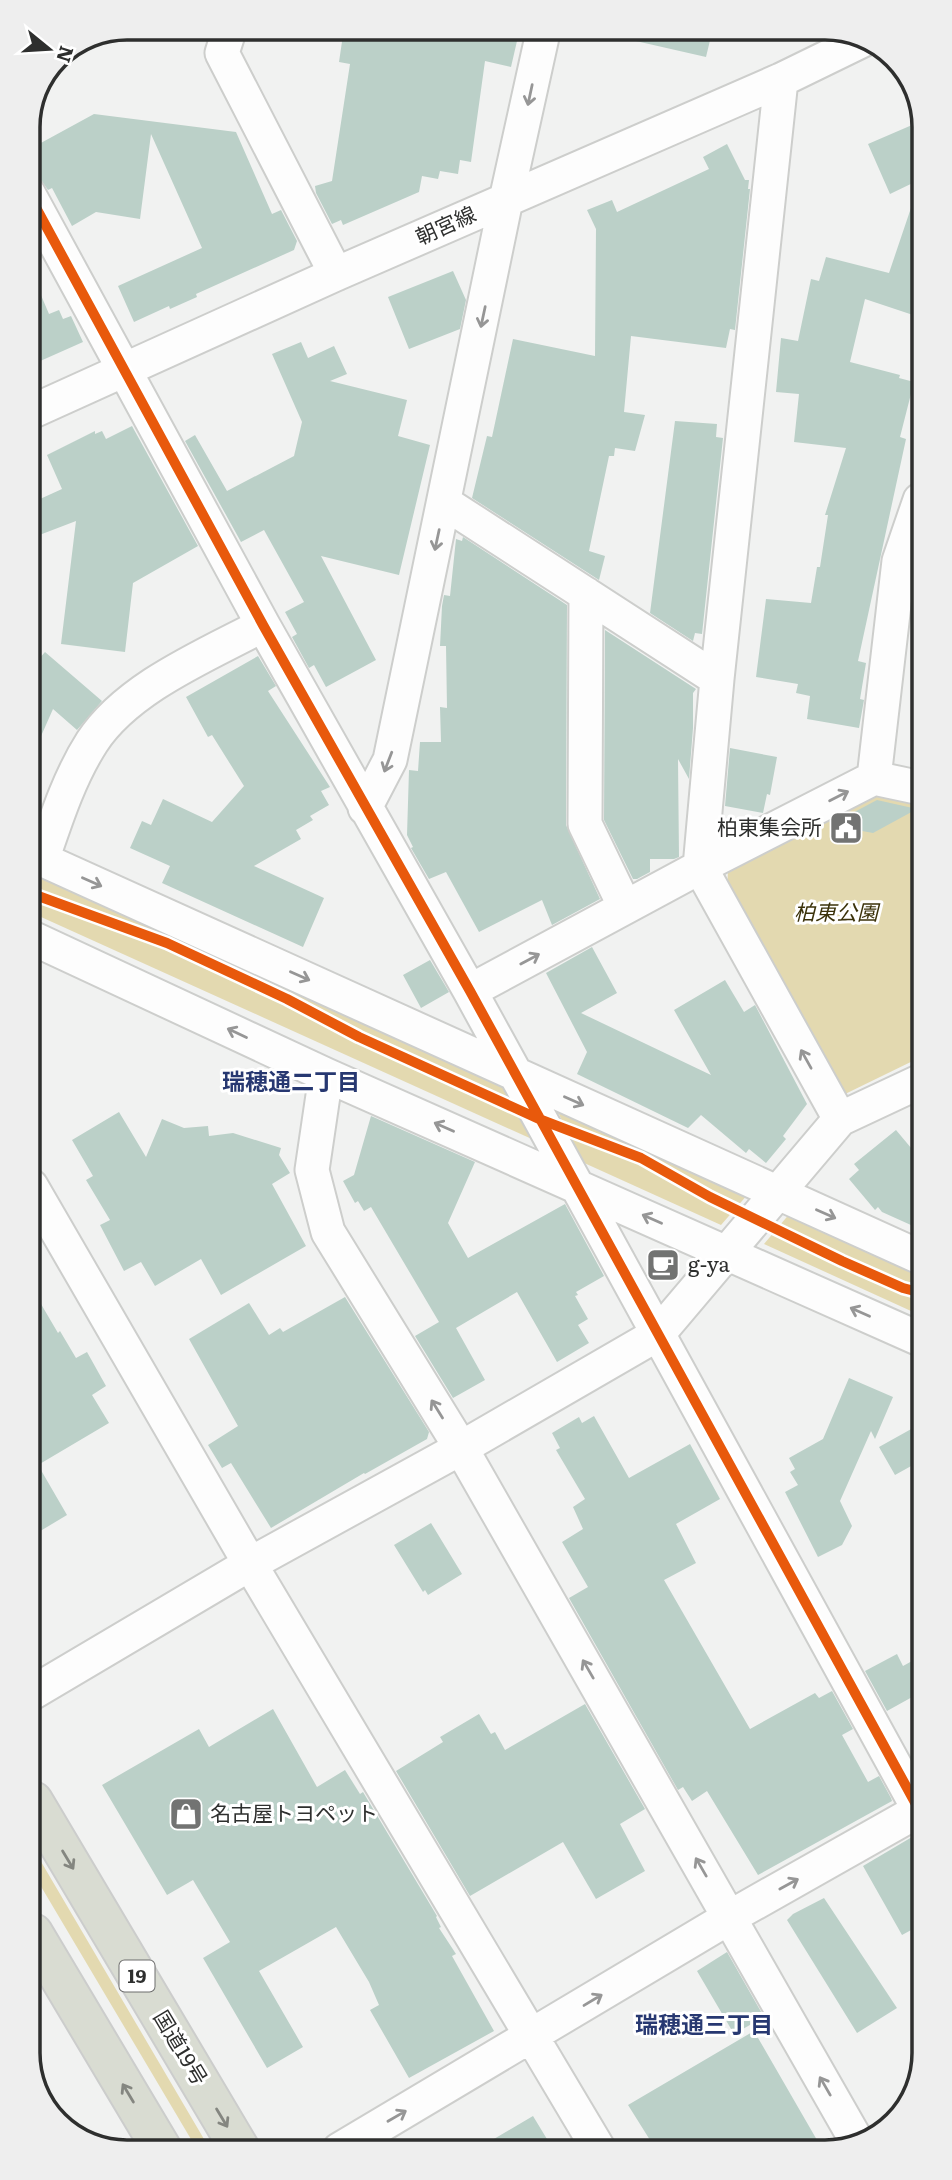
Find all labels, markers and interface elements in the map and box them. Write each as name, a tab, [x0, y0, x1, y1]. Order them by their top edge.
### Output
north arrow	[14, 14, 84, 84]
text: N	[50, 43, 82, 67]
one-way arrow	[522, 83, 536, 106]
street label: 朝宮線	[410, 197, 480, 251]
one-way arrow	[476, 305, 490, 328]
one-way arrow	[430, 528, 444, 551]
one-way arrow	[381, 751, 393, 772]
one-way arrow	[828, 788, 849, 802]
public building icon: 柏東集会所	[827, 809, 865, 847]
place label: 柏東集会所	[717, 810, 822, 841]
one-way arrow	[81, 876, 102, 890]
park label: 柏東公園	[794, 895, 881, 926]
one-way arrow	[519, 951, 539, 965]
one-way arrow	[288, 970, 310, 983]
one-way arrow	[227, 1026, 248, 1039]
one-way arrow	[799, 1049, 813, 1070]
district label: 瑞穂通二丁目	[222, 1063, 360, 1097]
one-way arrow	[563, 1095, 584, 1108]
one-way arrow	[434, 1120, 455, 1133]
one-way arrow	[815, 1208, 836, 1221]
one-way arrow	[642, 1212, 663, 1225]
cafe icon: g-ya	[644, 1246, 682, 1284]
place label: g-ya	[688, 1247, 731, 1278]
one-way arrow	[850, 1305, 871, 1318]
one-way arrow	[429, 1399, 443, 1419]
one-way arrow	[580, 1660, 594, 1680]
shop icon: 名古屋トヨペット	[167, 1795, 205, 1833]
place label: 名古屋トヨペット	[210, 1796, 378, 1827]
one-way arrow	[61, 1849, 75, 1869]
one-way arrow	[694, 1857, 708, 1877]
one-way arrow	[778, 1877, 798, 1891]
road number: 19	[120, 1960, 154, 1992]
one-way arrow	[583, 1992, 602, 2007]
street label: 国道19号	[148, 2003, 217, 2090]
district label: 瑞穂通三丁目	[635, 2006, 773, 2040]
one-way arrow	[818, 2076, 832, 2096]
one-way arrow	[121, 2083, 135, 2103]
one-way arrow	[215, 2108, 229, 2128]
one-way arrow	[387, 2108, 407, 2122]

